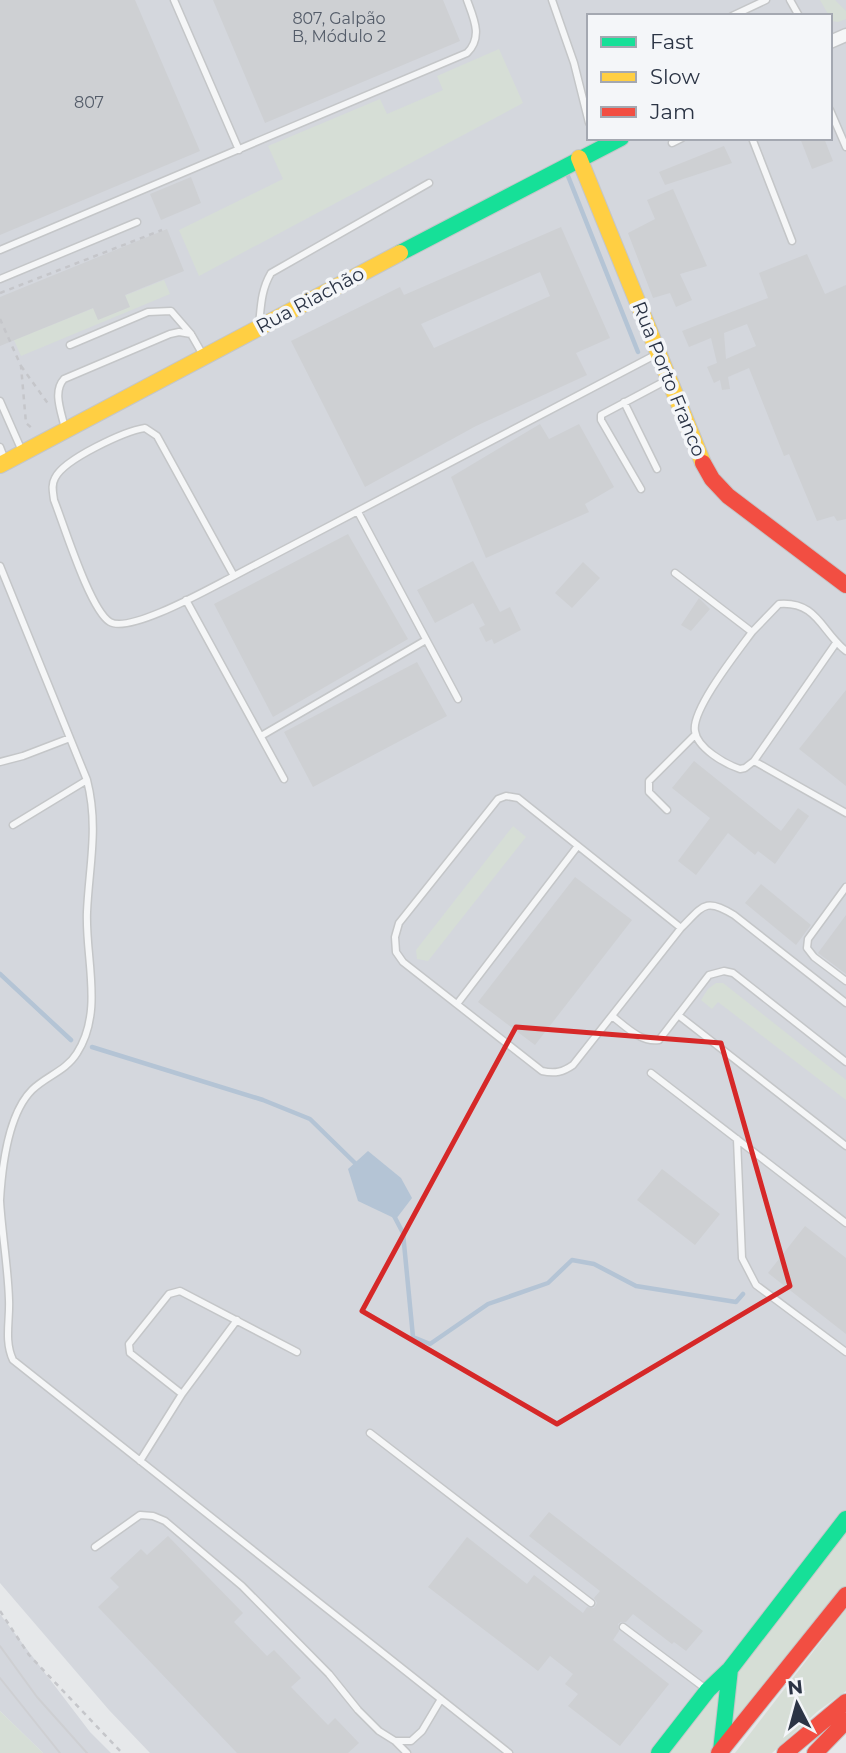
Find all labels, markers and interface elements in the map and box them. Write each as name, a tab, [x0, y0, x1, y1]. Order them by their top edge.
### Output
house number: 807, Galpão B, Módulo 2	[292, 9, 386, 46]
legend	[587, 14, 832, 140]
text: Fast	[650, 29, 694, 54]
text: Slow	[650, 64, 700, 89]
house number: 807	[74, 93, 104, 112]
text: Jam	[649, 99, 695, 124]
street label: Rua Riachão	[252, 262, 368, 338]
street label: Rua Porto Franco	[627, 298, 711, 460]
north arrow	[762, 1669, 832, 1739]
text: N	[786, 1675, 804, 1700]

